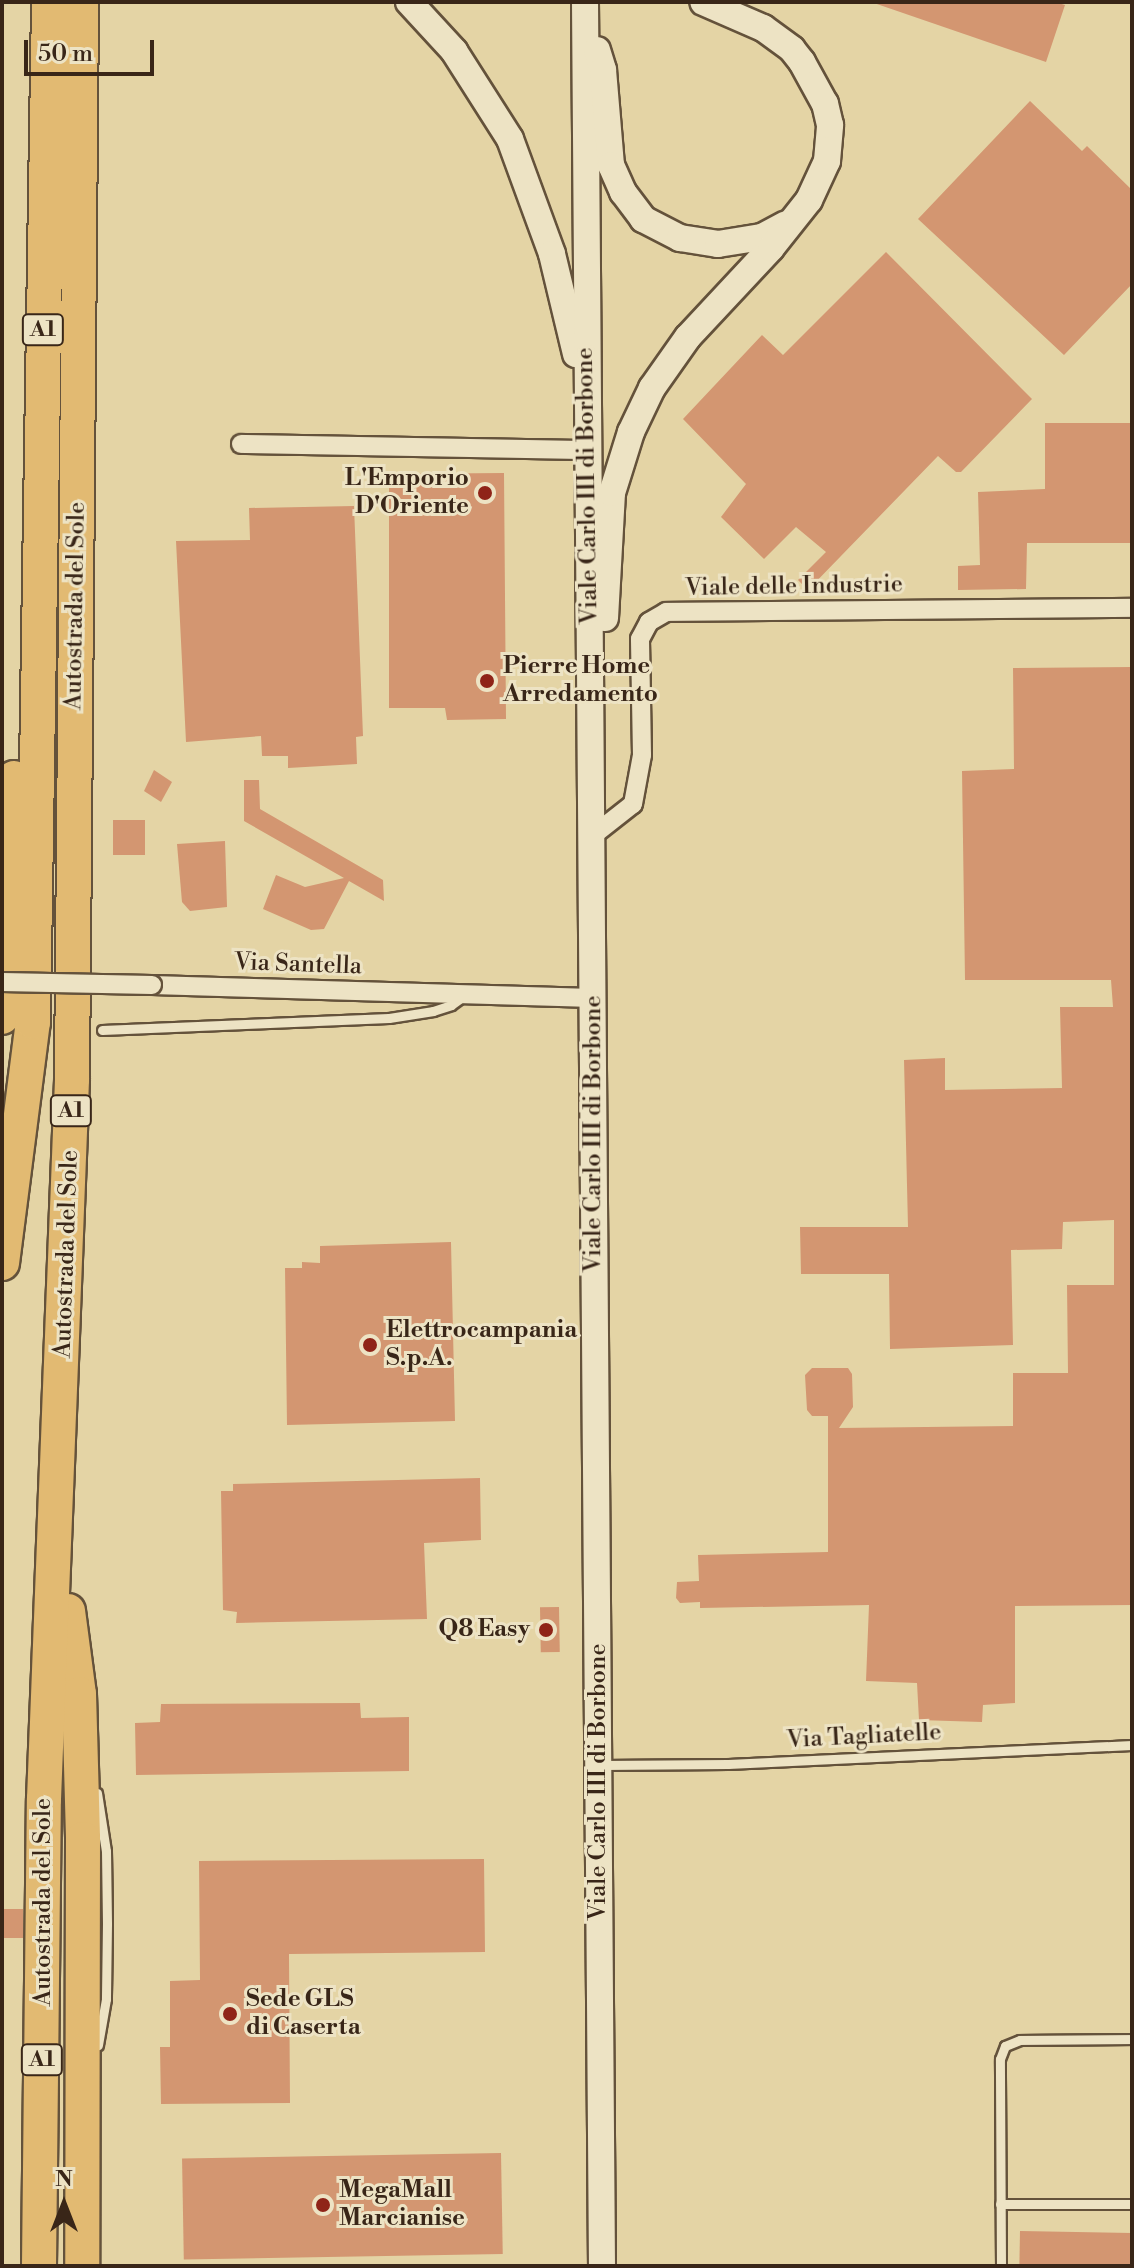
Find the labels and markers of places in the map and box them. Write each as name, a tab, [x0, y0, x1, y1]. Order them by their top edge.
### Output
place label: L'Emporio D'Oriente	[345, 465, 469, 521]
marker: L'Emporio D'Oriente	[476, 484, 494, 502]
place label: Pierre Home Arredamento	[503, 653, 658, 709]
marker: Pierre Home Arredamento	[478, 672, 496, 690]
place label: Elettrocampania S.p.A.	[386, 1317, 577, 1373]
marker: Elettrocampania S.p.A.	[361, 1336, 379, 1354]
place label: Q8 Easy	[439, 1616, 530, 1644]
marker: Q8 Easy	[537, 1621, 555, 1639]
place label: Sede GLS di Caserta	[246, 1986, 361, 2042]
marker: Sede GLS di Caserta	[221, 2005, 239, 2023]
place label: MegaMall Marcianise	[339, 2177, 465, 2233]
marker: MegaMall Marcianise	[314, 2196, 332, 2214]

